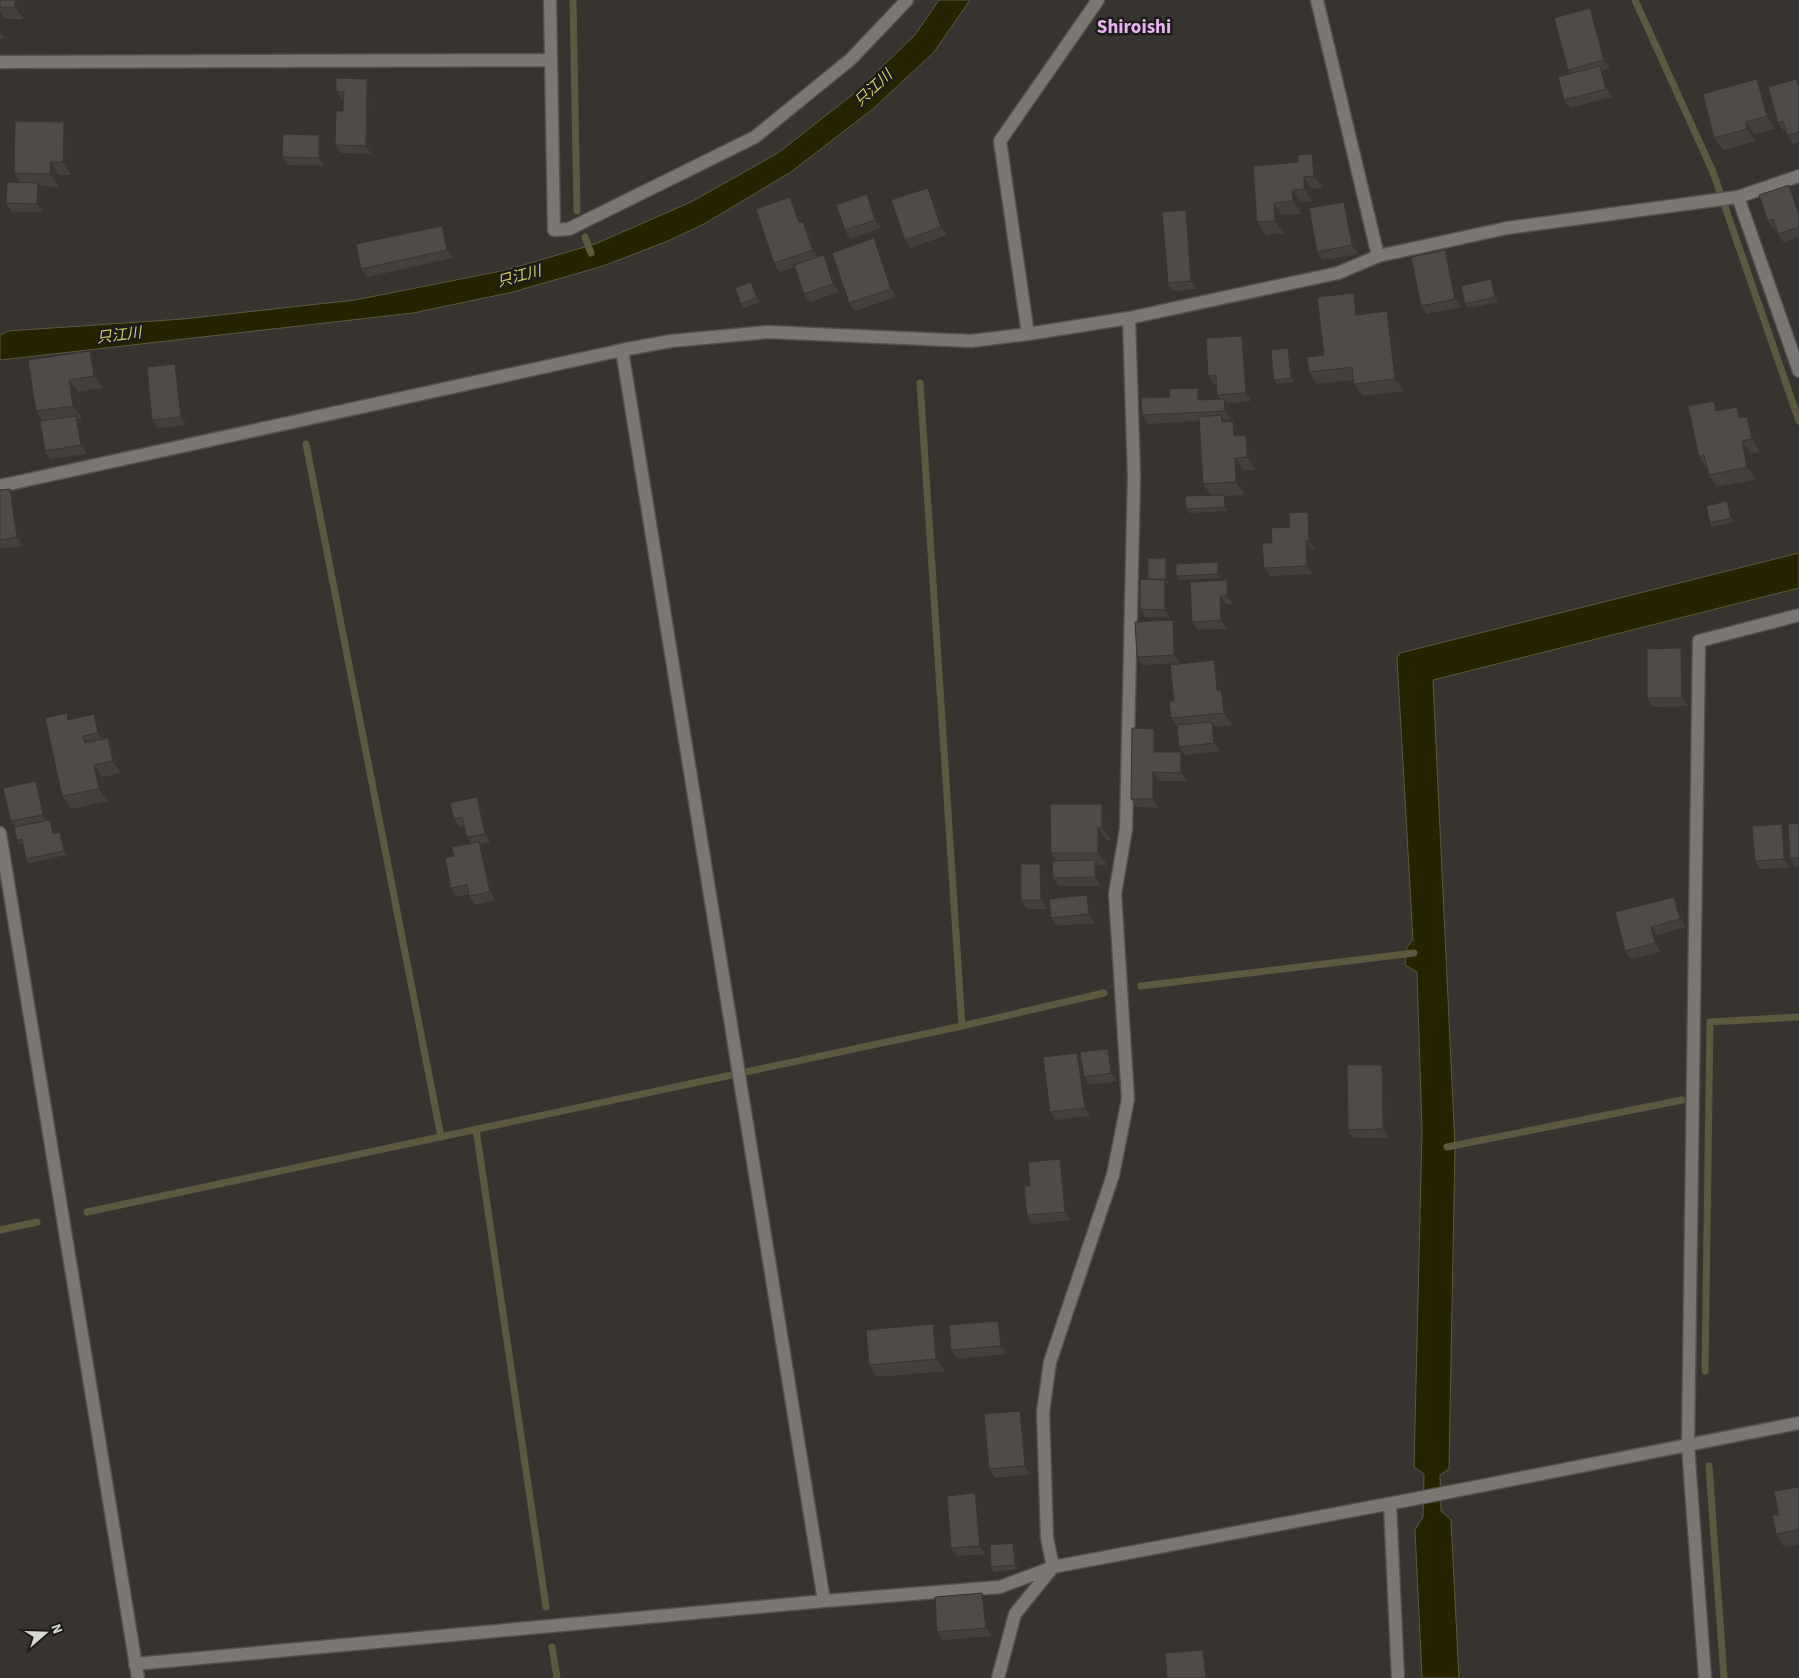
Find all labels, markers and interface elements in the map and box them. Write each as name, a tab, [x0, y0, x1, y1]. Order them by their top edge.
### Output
district label: Shiroishi	[1097, 14, 1171, 41]
water label: 只江川	[850, 64, 898, 111]
water label: 只江川	[495, 260, 546, 292]
water label: 只江川	[95, 322, 145, 349]
north arrow	[20, 1608, 70, 1658]
text: N	[45, 1621, 67, 1637]

